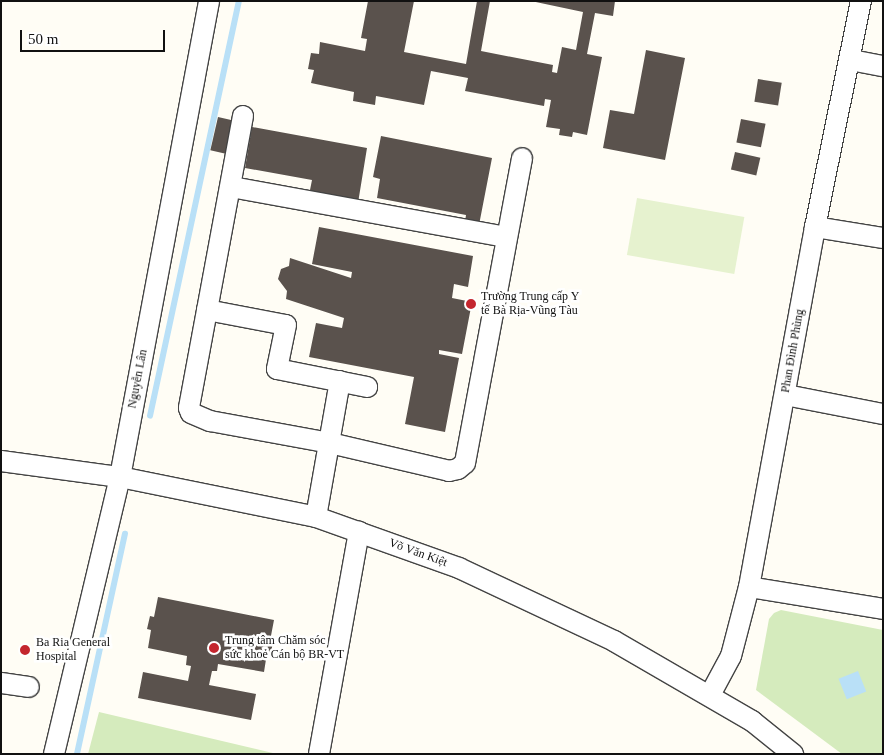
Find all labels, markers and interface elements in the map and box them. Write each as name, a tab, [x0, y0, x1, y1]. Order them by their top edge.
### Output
scale bar	[22, 20, 168, 52]
text: 50 m	[28, 31, 58, 47]
place label: Trường Trung cấp Y tế Bà Rịa-Vũng Tàu	[481, 290, 580, 318]
marker: Trường Trung cấp Y tế Bà Rịa-Vũng Tàu	[465, 298, 477, 310]
street label: Phan Đình Phùng	[779, 308, 807, 394]
street label: Nguyễn Lân	[125, 348, 151, 410]
street label: Võ Văn Kiệt	[387, 536, 449, 570]
place label: Trung tâm Chăm sóc sức khoẻ Cán bộ BR-VT	[225, 634, 344, 662]
place label: Ba Ria General Hospital	[36, 636, 110, 664]
marker: Trung tâm Chăm sóc sức khoẻ Cán bộ BR-VT	[207, 641, 221, 655]
marker: Ba Ria General Hospital	[18, 643, 32, 657]

